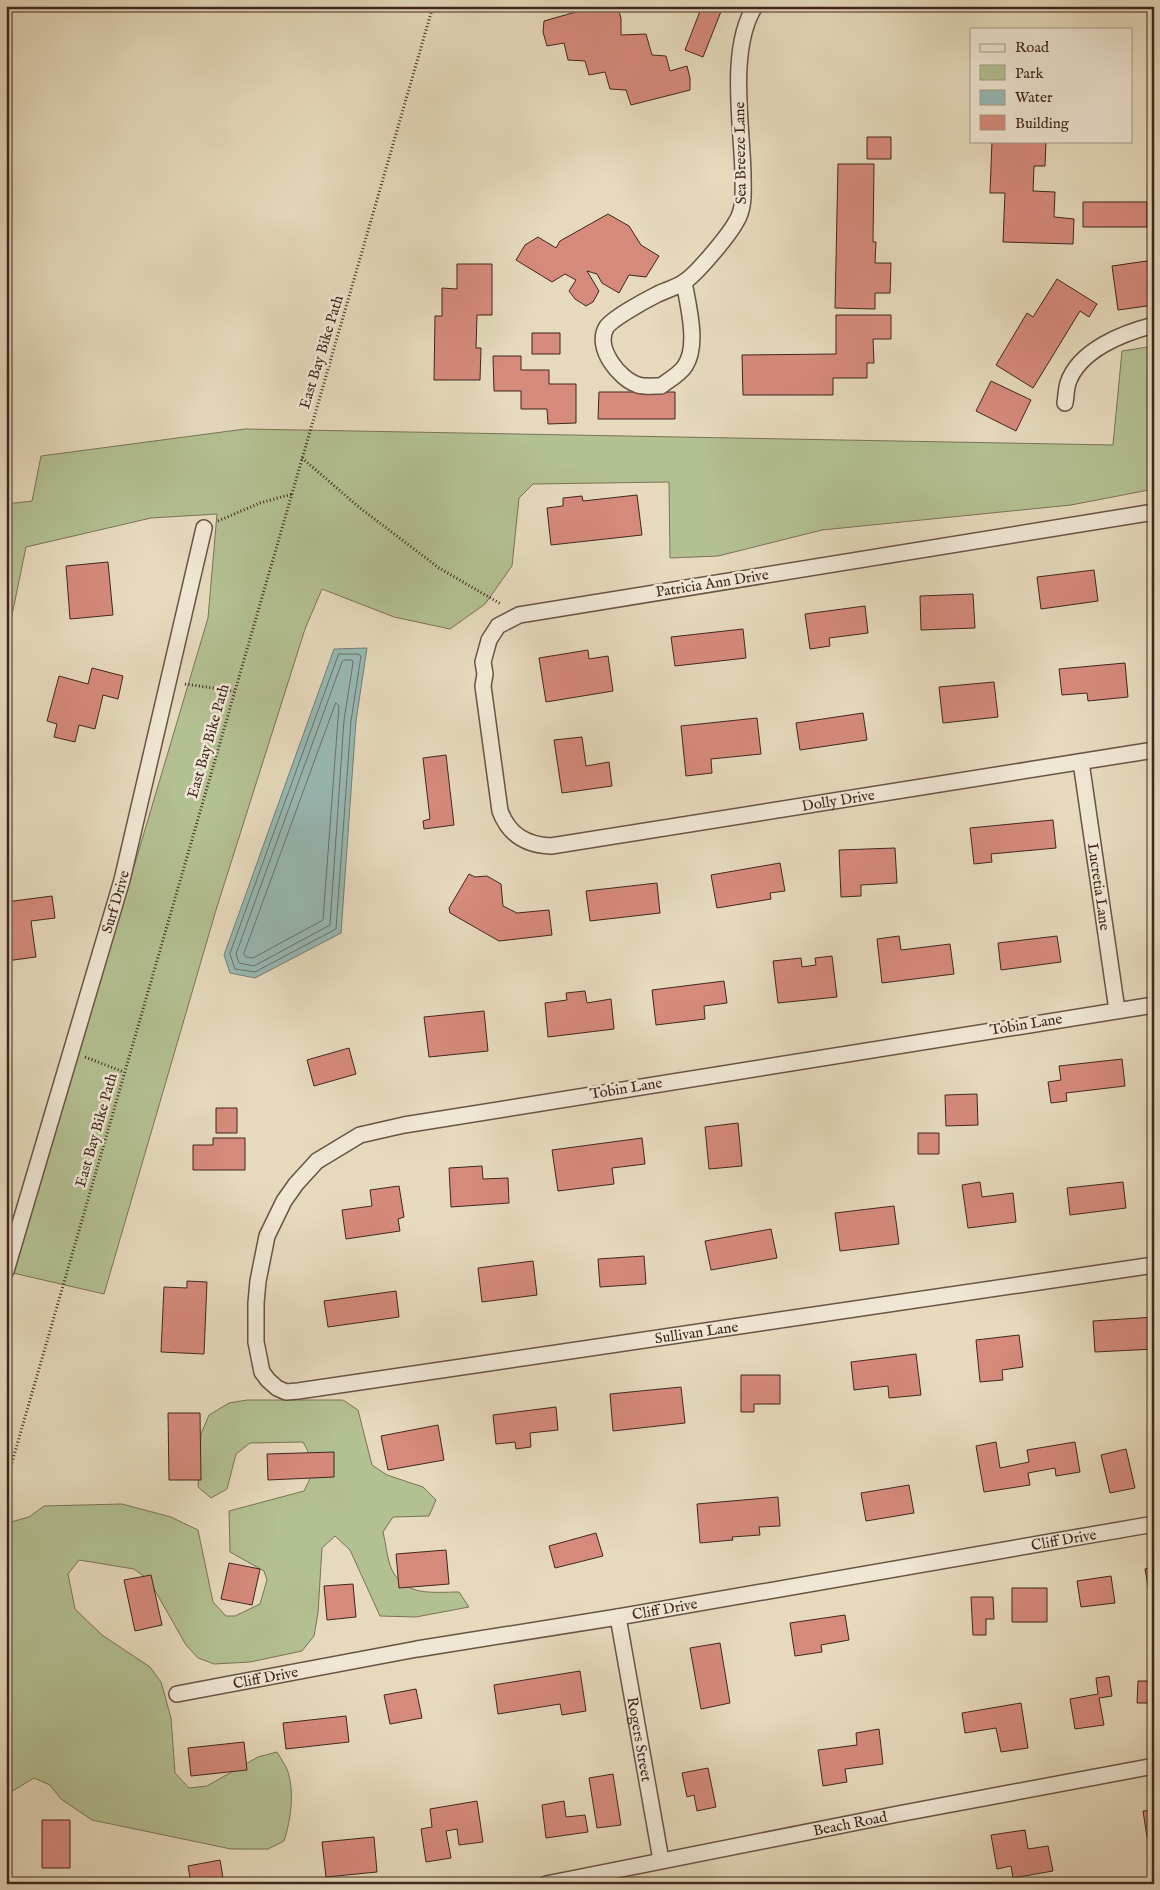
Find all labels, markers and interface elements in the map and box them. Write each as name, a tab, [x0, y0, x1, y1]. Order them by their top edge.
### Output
legend	[970, 28, 1132, 142]
text: Road	[1015, 38, 1050, 57]
text: Park	[1015, 64, 1045, 83]
text: Water	[1015, 88, 1053, 107]
street label: Sea Breeze Lane	[730, 101, 751, 204]
text: Building	[1015, 114, 1070, 133]
street label: East Bay Bike Path	[295, 293, 348, 411]
street label: Patricia Ann Drive	[654, 565, 770, 602]
street label: East Bay Bike Path	[183, 682, 234, 800]
street label: Dolly Drive	[800, 786, 876, 816]
street label: Lucretia Lane	[1083, 842, 1114, 932]
street label: Surf Drive	[98, 869, 134, 936]
street label: Tobin Lane	[989, 1009, 1064, 1040]
street label: East Bay Bike Path	[71, 1071, 122, 1189]
street label: Tobin Lane	[589, 1073, 664, 1104]
street label: Sullivan Lane	[654, 1317, 740, 1348]
street label: Cliff Drive	[1030, 1525, 1098, 1555]
street label: Cliff Drive	[631, 1594, 699, 1624]
street label: Cliff Drive	[231, 1662, 300, 1693]
street label: Rogers Street	[622, 1695, 656, 1783]
street label: Beach Road	[812, 1807, 890, 1841]

